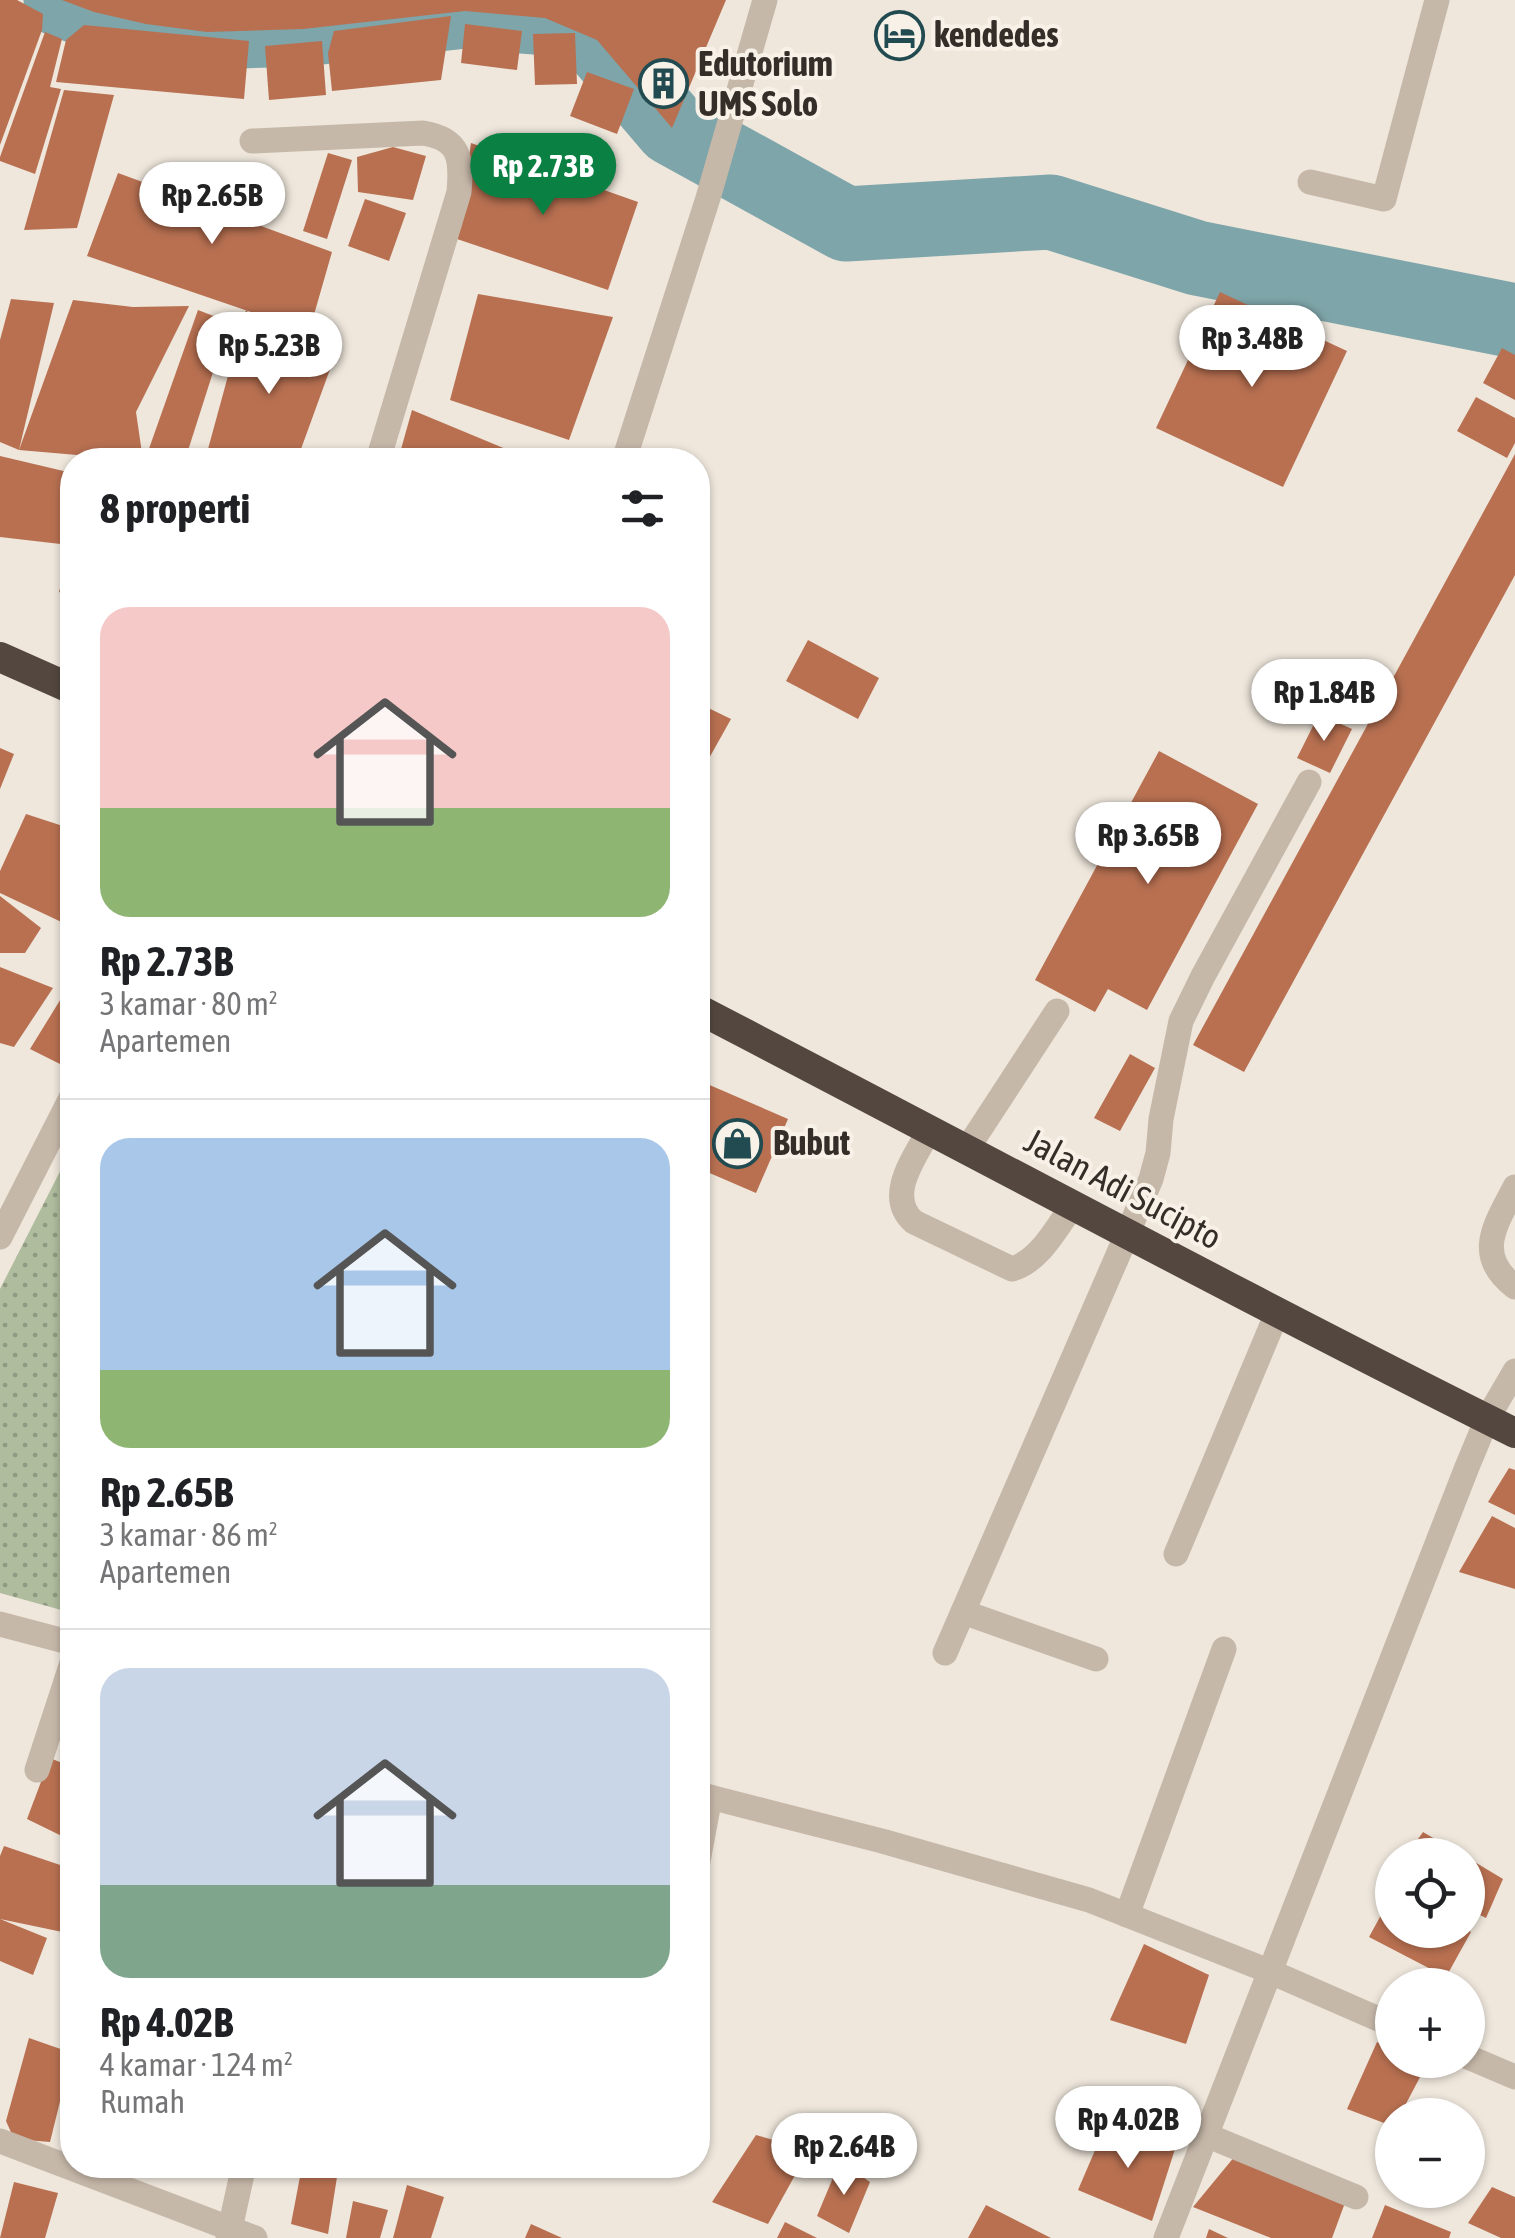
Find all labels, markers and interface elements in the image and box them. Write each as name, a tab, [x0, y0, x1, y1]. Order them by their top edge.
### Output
hotel icon: kendedes	[873, 9, 925, 61]
place label: kendedes	[934, 14, 1059, 54]
place label: Edutorium UMS Solo	[698, 43, 833, 123]
building icon: Edutorium UMS Solo	[637, 58, 689, 110]
pin: Rp 2.73B	[440, 133, 646, 218]
text: Rp 2.73B	[492, 147, 594, 184]
pin: Rp 2.65B	[109, 162, 315, 247]
text: Rp 2.65B	[161, 176, 263, 213]
pin: Rp 3.48B	[1149, 305, 1355, 390]
pin: Rp 5.23B	[166, 312, 372, 397]
text: Rp 3.48B	[1201, 319, 1303, 356]
text: Rp 5.23B	[218, 326, 320, 363]
icon: filters	[615, 481, 670, 536]
text: 8 properti	[100, 484, 250, 532]
pin: Rp 1.84B	[1221, 659, 1427, 744]
icon: home	[295, 672, 475, 852]
text: Rp 1.84B	[1273, 673, 1375, 710]
pin: Rp 3.65B	[1045, 802, 1251, 887]
text: Rp 3.65B	[1097, 816, 1199, 853]
text: Rp 2.73B	[100, 937, 233, 985]
text: 3 kamar · 80 m²	[100, 985, 278, 1022]
text: Apartemen	[100, 1022, 231, 1059]
shop icon: Bubut	[712, 1117, 764, 1169]
street label: Jalan Adi Sucipto	[1018, 1120, 1229, 1257]
place label: Bubut	[773, 1122, 850, 1162]
icon: home	[295, 1203, 475, 1383]
text: Rp 2.65B	[100, 1468, 233, 1516]
text: 3 kamar · 86 m²	[100, 1516, 278, 1553]
text: Apartemen	[100, 1553, 231, 1590]
icon: home	[295, 1733, 475, 1913]
map controls	[1375, 1838, 1485, 2208]
button: locate	[1375, 1838, 1485, 1948]
button: +	[1375, 1968, 1485, 2078]
text: Rp 4.02B	[100, 1998, 233, 2046]
text: 4 kamar · 124 m²	[100, 2046, 293, 2083]
text: Rumah	[100, 2083, 185, 2120]
pin: Rp 4.02B	[1025, 2086, 1231, 2171]
button: −	[1375, 2098, 1485, 2208]
text: Rp 4.02B	[1077, 2100, 1179, 2137]
pin: Rp 2.64B	[741, 2113, 947, 2198]
text: Rp 2.64B	[793, 2127, 895, 2164]

